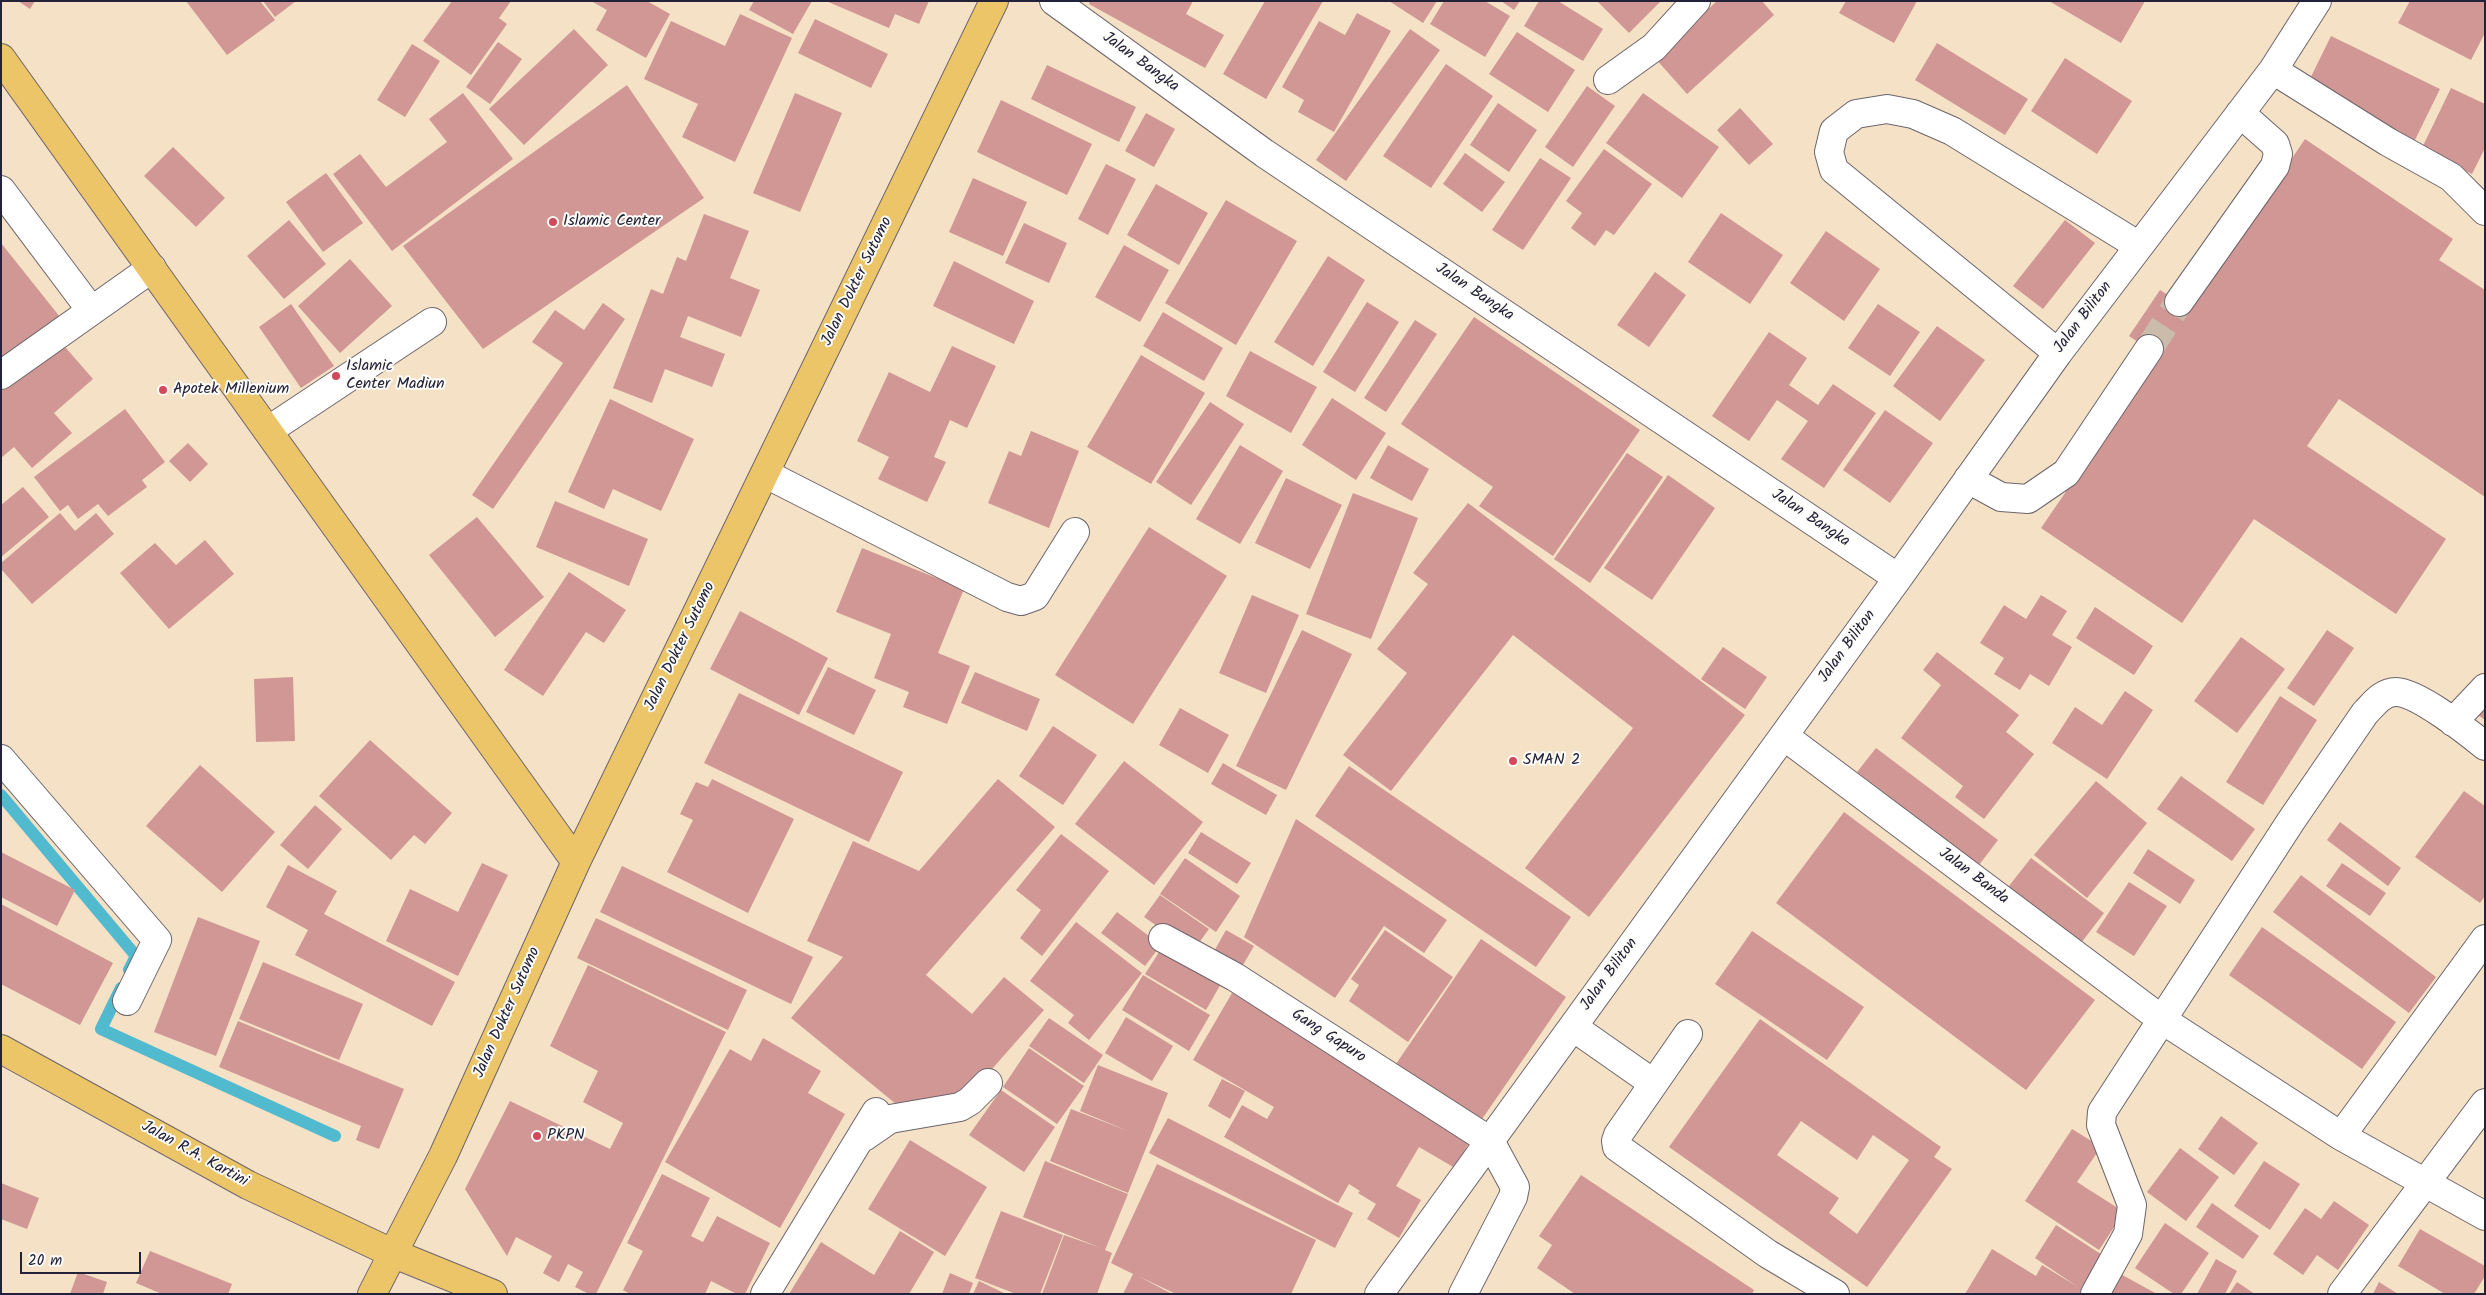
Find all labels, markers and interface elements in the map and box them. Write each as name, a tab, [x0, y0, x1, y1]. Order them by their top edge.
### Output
street label: Jalan Bangka	[1098, 29, 1182, 97]
place label: Islamic Center	[563, 212, 660, 232]
street label: Jalan Dokter Sutomo	[818, 214, 898, 350]
marker: Islamic Center	[547, 216, 559, 228]
street label: Jalan Bangka	[1431, 260, 1517, 326]
street label: Jalan Biliton	[2051, 278, 2117, 358]
place label: Islamic Center Madiun	[346, 357, 445, 395]
marker: Islamic Center Madiun	[330, 370, 342, 382]
place label: Apotek Millenium	[173, 380, 289, 400]
marker: Apotek Millenium	[157, 384, 169, 396]
street label: Jalan Bangka	[1767, 486, 1853, 552]
street label: Jalan Dokter Sutomo	[641, 579, 721, 715]
street label: Jalan Biliton	[1815, 607, 1881, 687]
place label: SMAN 2	[1523, 751, 1580, 771]
marker: SMAN 2	[1507, 755, 1519, 767]
street label: Jalan Banda	[1934, 844, 2012, 910]
street label: Jalan Biliton	[1577, 935, 1643, 1015]
street label: Jalan Dokter Sutomo	[471, 945, 545, 1081]
street label: Gang Gapuro	[1287, 1006, 1369, 1068]
street label: Jalan R.A. Kartini	[137, 1118, 251, 1192]
place label: PKPN	[547, 1126, 585, 1146]
marker: PKPN	[531, 1130, 543, 1142]
scale bar	[22, 1242, 144, 1274]
text: 20 m	[28, 1249, 62, 1273]

